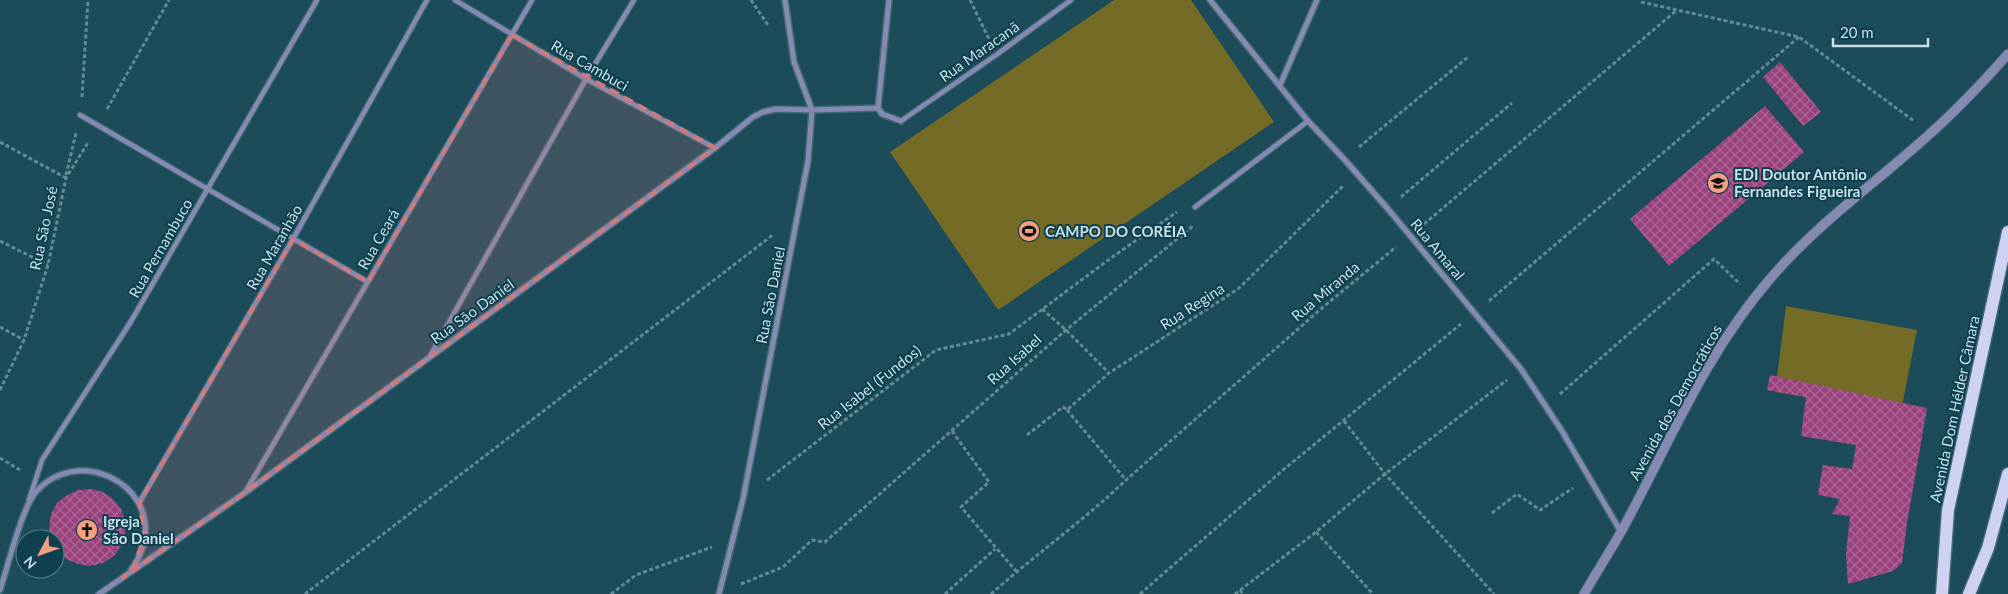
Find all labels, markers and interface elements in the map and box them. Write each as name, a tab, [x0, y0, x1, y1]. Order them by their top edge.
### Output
scale bar	[1833, 15, 1928, 47]
street label: Rua Maracanã	[936, 17, 1022, 85]
text: 20 m	[1840, 23, 1874, 41]
street label: Rua Cambuci	[548, 36, 632, 94]
place label: EDI Doutor Antônio Fernandes Figueira	[1734, 165, 1867, 200]
school or university icon: EDI Doutor Antônio Fernandes Figueira	[1706, 171, 1730, 195]
street label: Rua São José	[25, 184, 61, 272]
street label: Rua Pernambuco	[124, 195, 196, 301]
street label: Rua Maranhão	[242, 201, 306, 293]
street label: Rua Ceará	[354, 206, 402, 272]
street label: Rua Amaral	[1407, 215, 1469, 283]
sports icon: CAMPO DO CORÉIA	[1017, 219, 1041, 243]
place label: CAMPO DO CORÉIA	[1045, 222, 1187, 240]
street label: Rua São Daniel	[752, 245, 788, 345]
street label: Rua Miranda	[1287, 257, 1363, 325]
street label: Rua Sāo Daniel	[427, 275, 517, 347]
street label: Rua Regina	[1157, 279, 1227, 333]
street label: Avenida Dom Hélder Câmara	[1925, 314, 1983, 504]
street label: Avenida dos Democráticos	[1625, 321, 1725, 483]
street label: Rua Isabel	[983, 330, 1045, 388]
street label: Rua Isabel (Fundos)	[814, 341, 924, 433]
place label: Igreja São Daniel	[103, 512, 174, 547]
church icon: Igreja São Daniel	[75, 518, 99, 542]
north arrow	[15, 529, 65, 579]
text: N	[20, 553, 40, 573]

